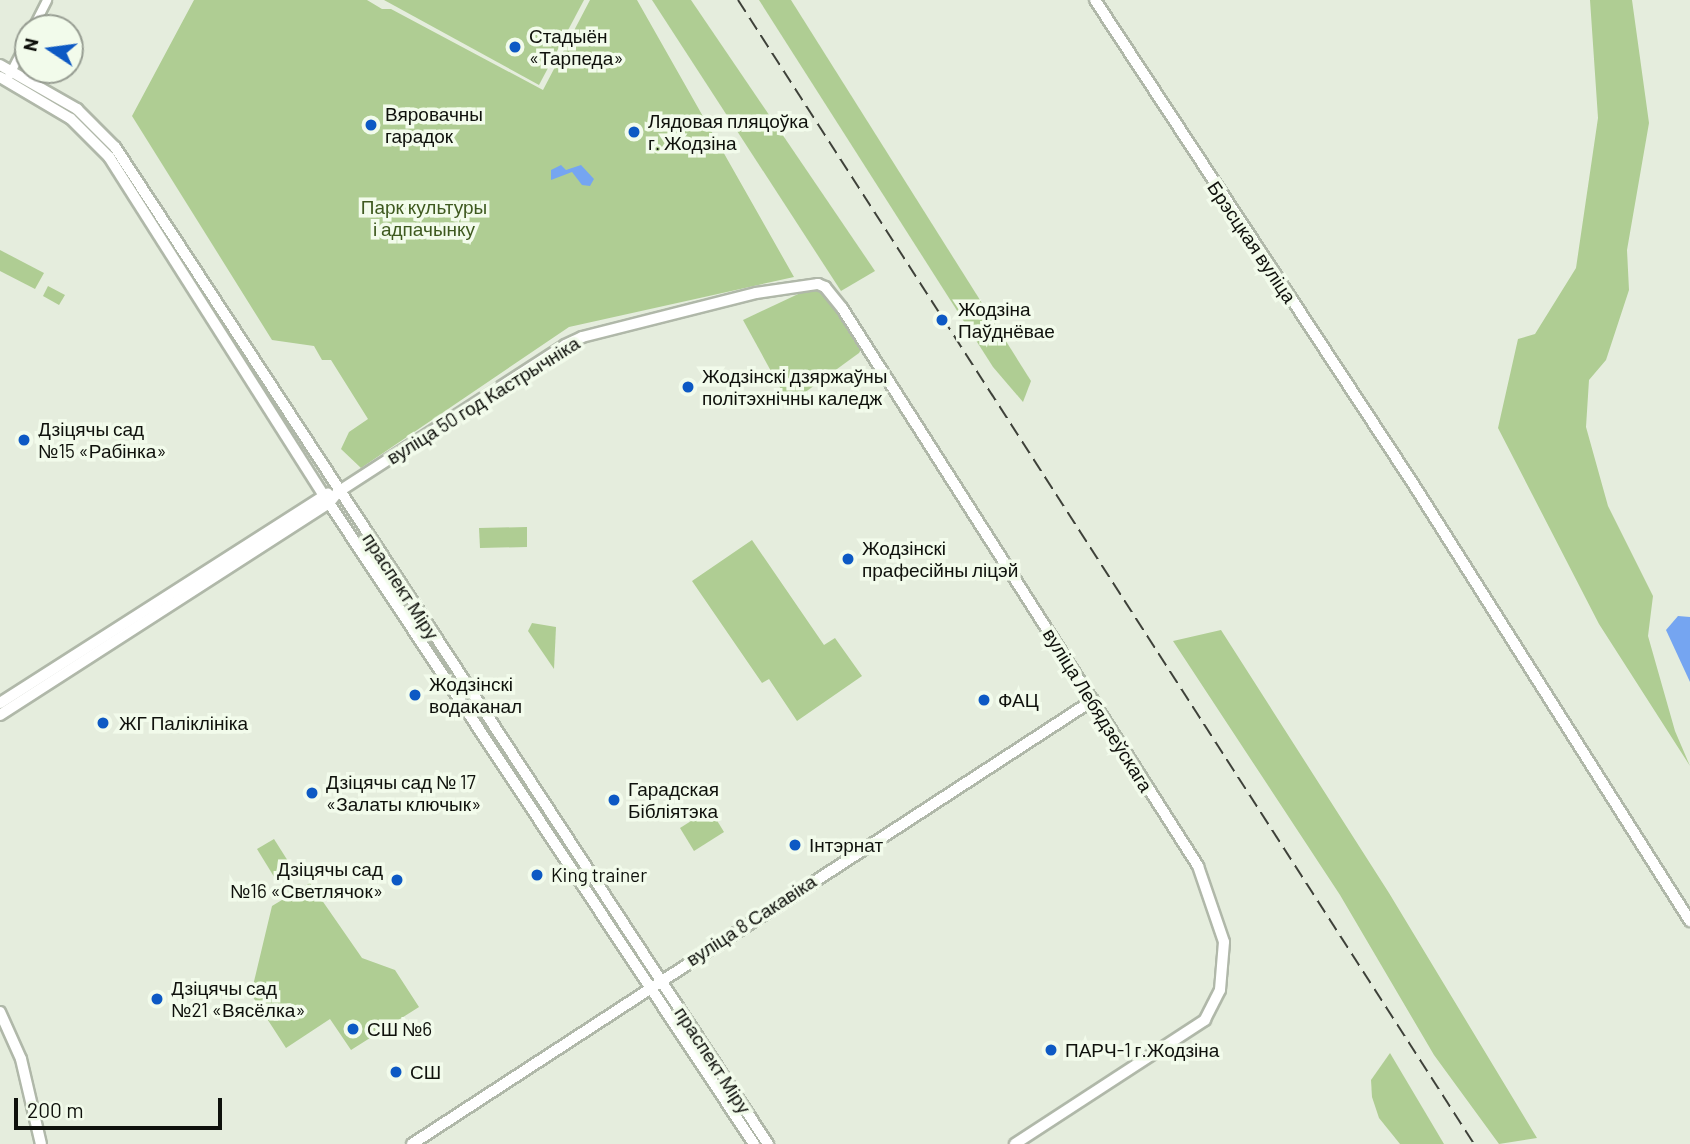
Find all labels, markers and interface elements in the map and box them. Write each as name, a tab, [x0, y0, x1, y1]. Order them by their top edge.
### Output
north arrow	[14, 14, 84, 84]
place label: Стадыён «Тарпеда»	[529, 25, 623, 69]
text: N	[17, 36, 43, 53]
marker: Стадыён «Тарпеда»	[507, 39, 523, 55]
place label: Вяровачны гарадок	[385, 103, 483, 147]
place label: Лядовая пляцоўка г. Жодзіна	[648, 110, 809, 154]
marker: Вяровачны гарадок	[363, 117, 379, 133]
marker: Лядовая пляцоўка г. Жодзіна	[626, 124, 642, 140]
street label: Брэсцкая вуліца	[1203, 177, 1301, 307]
park label: Парк культуры і адпачынку	[361, 196, 487, 240]
place label: Жодзіна Паўднёвае	[958, 298, 1055, 342]
marker: Жодзіна Паўднёвае	[932, 310, 952, 330]
street label: вуліца 50 год Кастрычніка	[382, 331, 584, 469]
place label: Жодзінскі дзяржаўны політэхнічны каледж	[702, 365, 887, 409]
marker: Жодзінскі дзяржаўны політэхнічны каледж	[680, 379, 696, 395]
place label: Дзіцячы сад №15 «Рабінка»	[38, 418, 167, 462]
marker: Дзіцячы сад №15 «Рабінка»	[16, 432, 32, 448]
street label: праспект Міру	[358, 528, 444, 644]
place label: Жодзінскі прафесійны ліцэй	[862, 537, 1018, 581]
marker: Жодзінскі прафесійны ліцэй	[840, 551, 856, 567]
street label: вуліца Лебядзеўскага	[1038, 624, 1158, 796]
place label: Жодзінскі водаканал	[429, 673, 522, 717]
marker: Жодзінскі водаканал	[407, 687, 423, 703]
place label: ФАЦ	[998, 689, 1039, 711]
marker: ФАЦ	[976, 692, 992, 708]
place label: ЖГ Паліклініка	[119, 712, 248, 734]
marker: ЖГ Паліклініка	[93, 713, 113, 733]
place label: Дзіцячы сад № 17 «Залаты ключык»	[326, 771, 481, 815]
place label: Гарадская Бібліятэка	[628, 778, 719, 822]
marker: Дзіцячы сад № 17 «Залаты ключык»	[304, 785, 320, 801]
marker: Гарадская Бібліятэка	[606, 792, 622, 808]
place label: Інтэрнат	[809, 834, 883, 856]
marker: Інтэрнат	[787, 837, 803, 853]
place label: Дзіцячы сад №16 «Светлячок»	[230, 858, 383, 902]
place label: King trainer	[551, 864, 647, 886]
marker: King trainer	[529, 867, 545, 883]
street label: вуліца 8 Сакавіка	[682, 869, 820, 971]
marker: Дзіцячы сад №16 «Светлячок»	[389, 872, 405, 888]
place label: Дзіцячы сад №21 «Вясёлка»	[171, 977, 305, 1021]
marker: Дзіцячы сад №21 «Вясёлка»	[149, 991, 165, 1007]
street label: праспект Міру	[670, 1002, 756, 1118]
place label: СШ №6	[367, 1018, 432, 1040]
marker: СШ №6	[345, 1021, 361, 1037]
place label: ПАРЧ-1 г.Жодзіна	[1065, 1039, 1219, 1061]
marker: ПАРЧ-1 г.Жодзіна	[1043, 1042, 1059, 1058]
place label: СШ	[410, 1061, 441, 1083]
marker: СШ	[388, 1064, 404, 1080]
scale bar	[18, 1084, 226, 1128]
text: 200 m	[27, 1097, 84, 1122]

